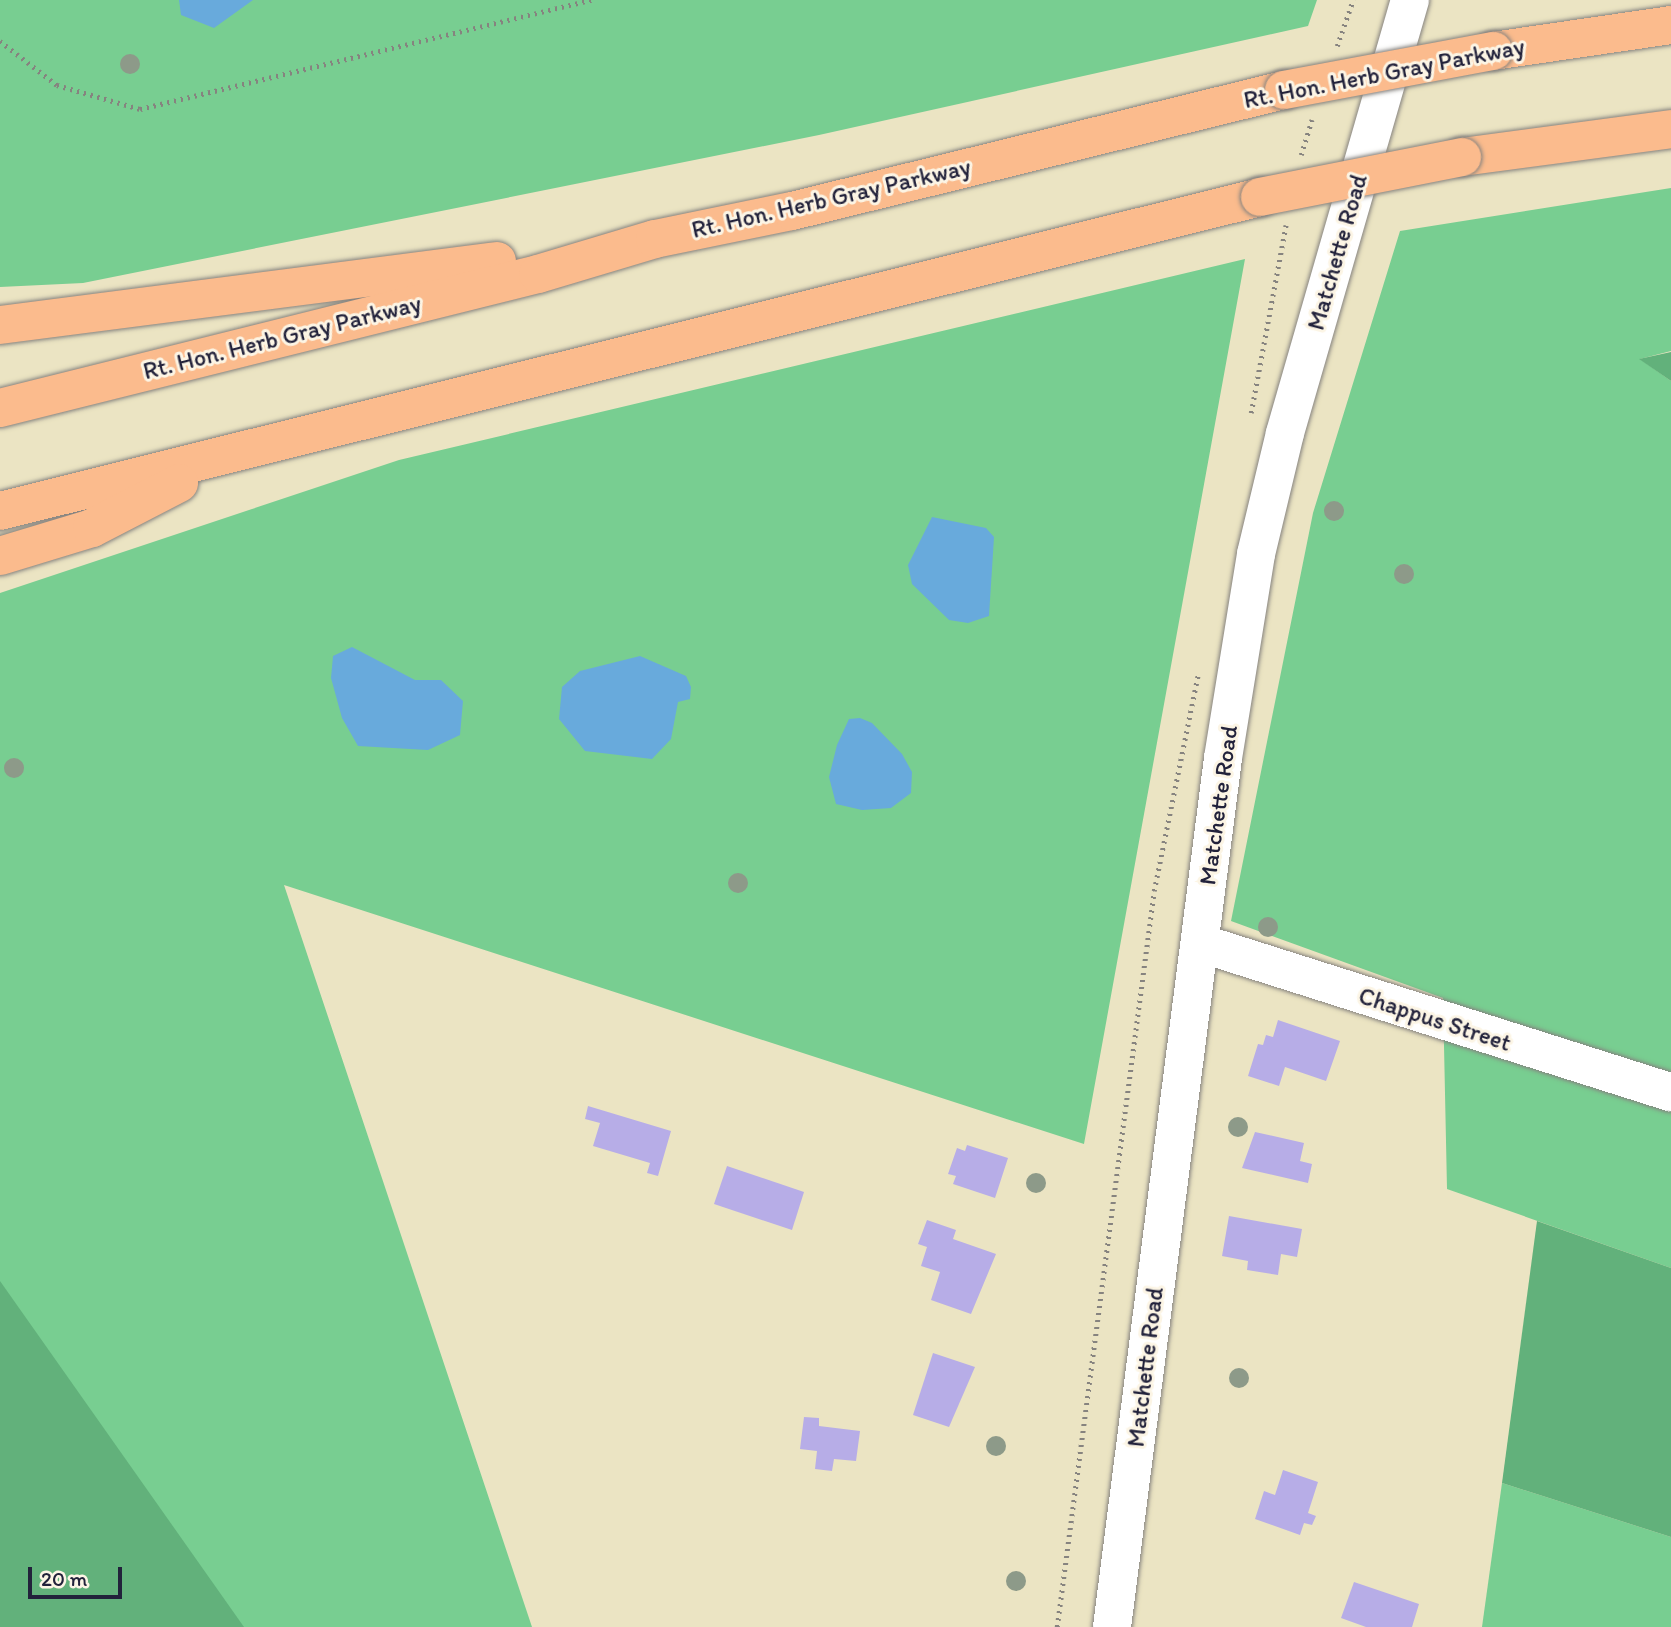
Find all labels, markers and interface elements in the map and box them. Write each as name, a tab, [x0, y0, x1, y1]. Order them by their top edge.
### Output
street label: Rt. Hon. Herb Gray Parkway	[1241, 32, 1527, 114]
street label: Rt. Hon. Herb Gray Parkway	[688, 152, 974, 244]
street label: Matchette Road	[1301, 171, 1373, 333]
street label: Rt. Hon. Herb Gray Parkway	[140, 288, 424, 386]
street label: Matchette Road	[1193, 723, 1243, 887]
street label: Chappus Street	[1355, 981, 1515, 1057]
street label: Matchette Road	[1121, 1285, 1169, 1449]
scale bar	[32, 1554, 126, 1598]
text: 20 m	[41, 1566, 87, 1591]

